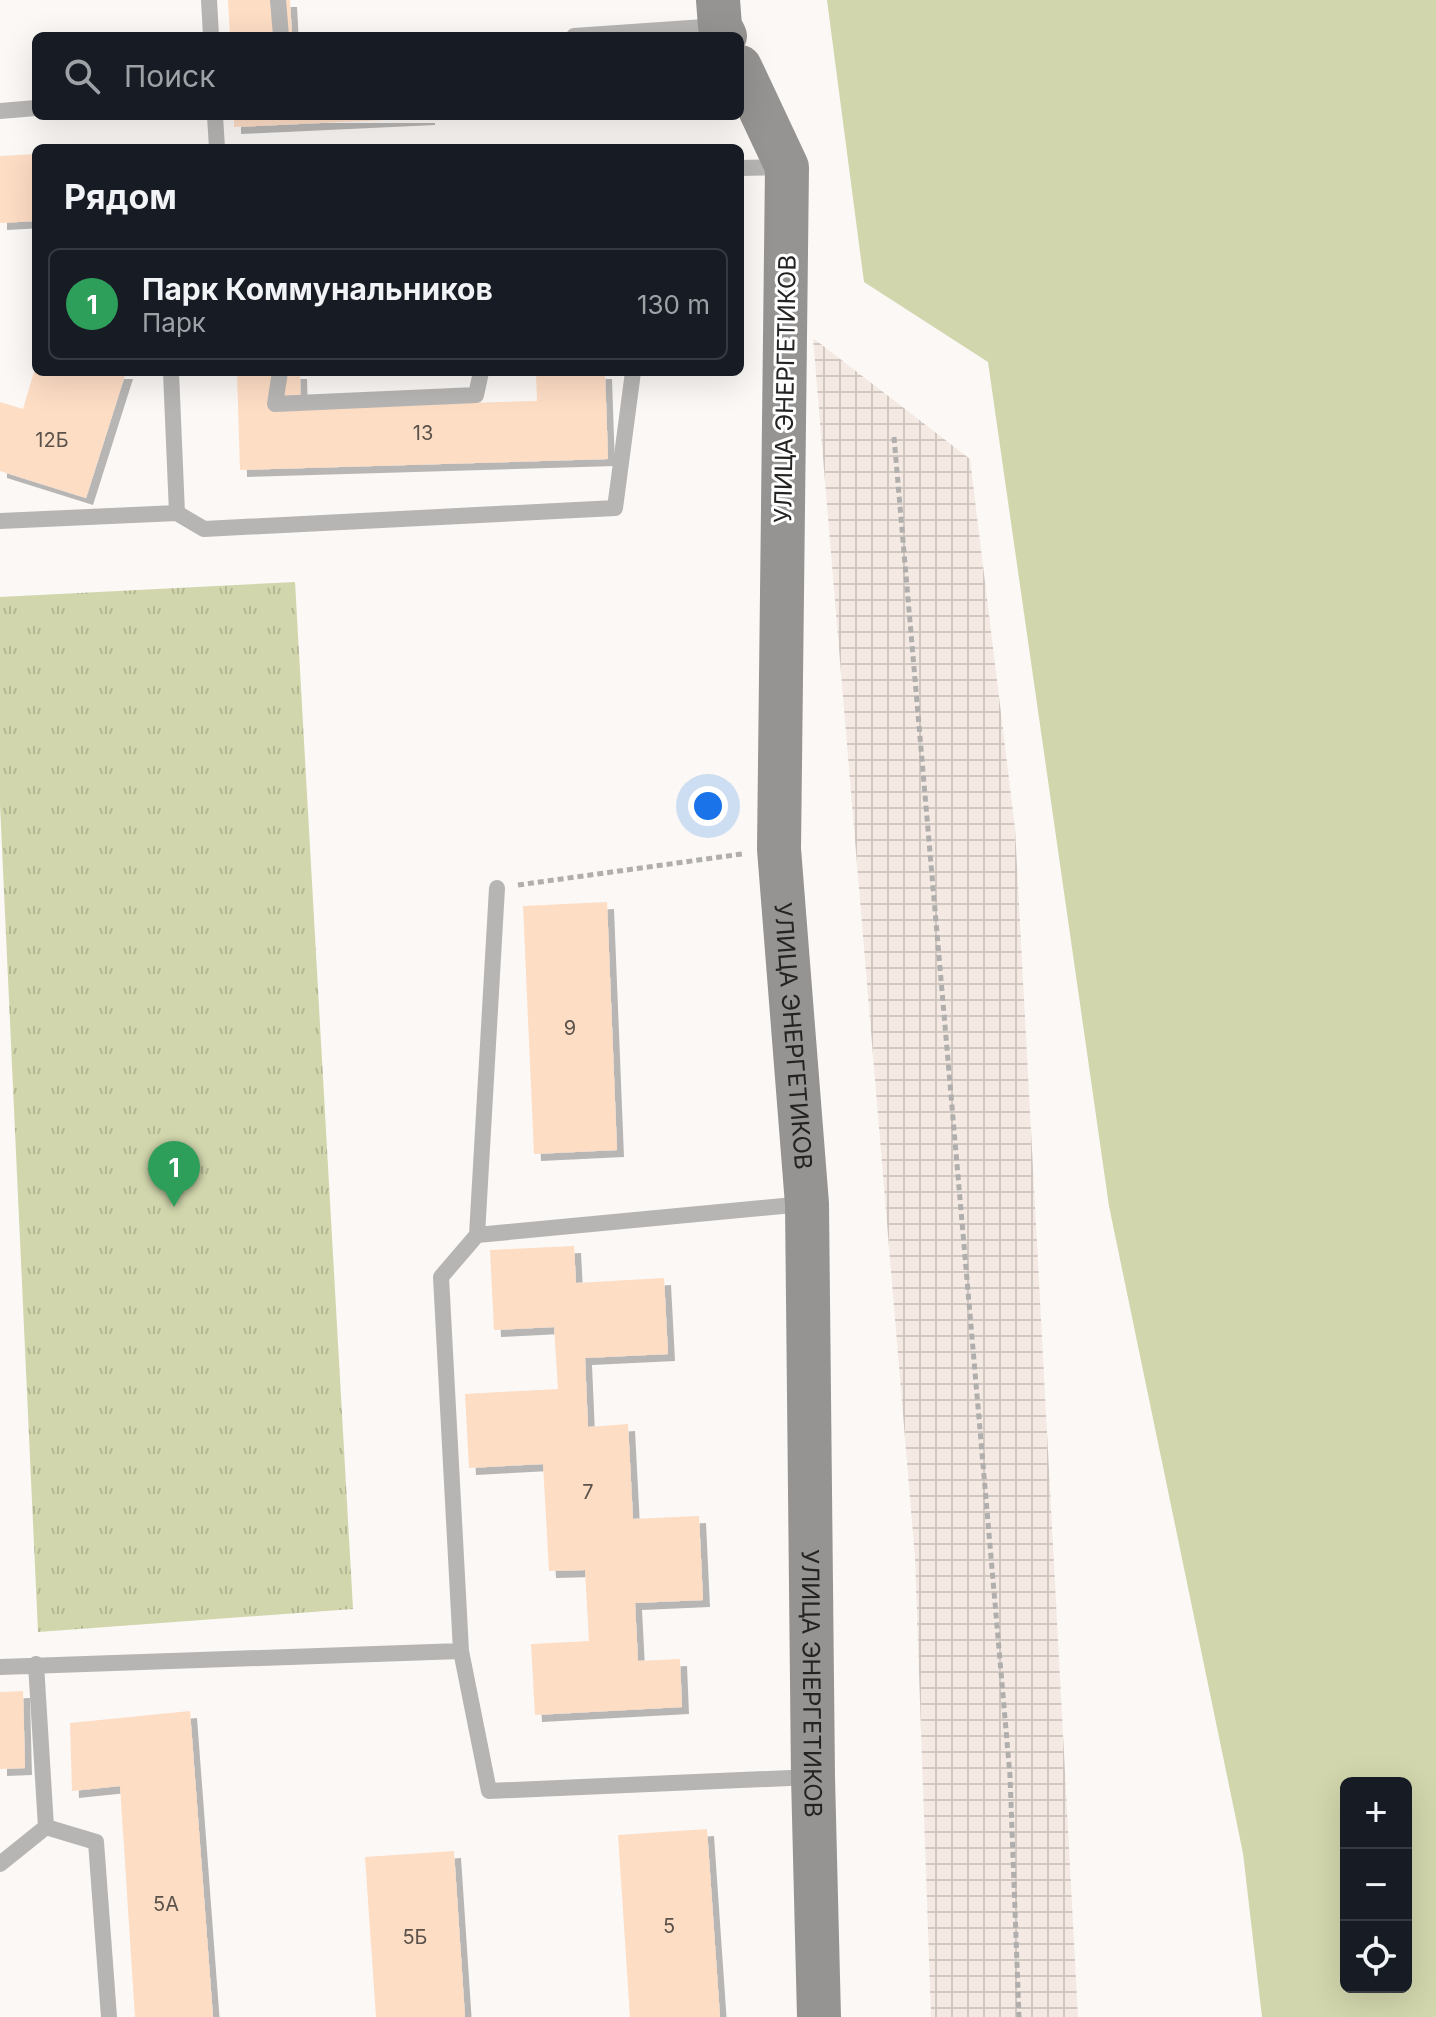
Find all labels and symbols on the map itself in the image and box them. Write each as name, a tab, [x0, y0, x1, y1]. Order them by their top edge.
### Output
street label: УЛИЦА ЭНЕРГЕТИКОВ	[768, 255, 802, 523]
house number: 13	[413, 421, 433, 445]
house number: 12Б	[35, 428, 69, 452]
your location	[688, 786, 728, 826]
street label: УЛИЦА ЭНЕРГЕТИКОВ	[769, 901, 819, 1171]
house number: 9	[564, 1016, 576, 1040]
pin: 1	[148, 1141, 200, 1207]
house number: 7	[582, 1480, 594, 1504]
street label: УЛИЦА ЭНЕРГЕТИКОВ	[796, 1549, 829, 1818]
house number: 5А	[153, 1892, 179, 1916]
house number: 5	[663, 1914, 675, 1938]
house number: 5Б	[402, 1925, 428, 1949]

